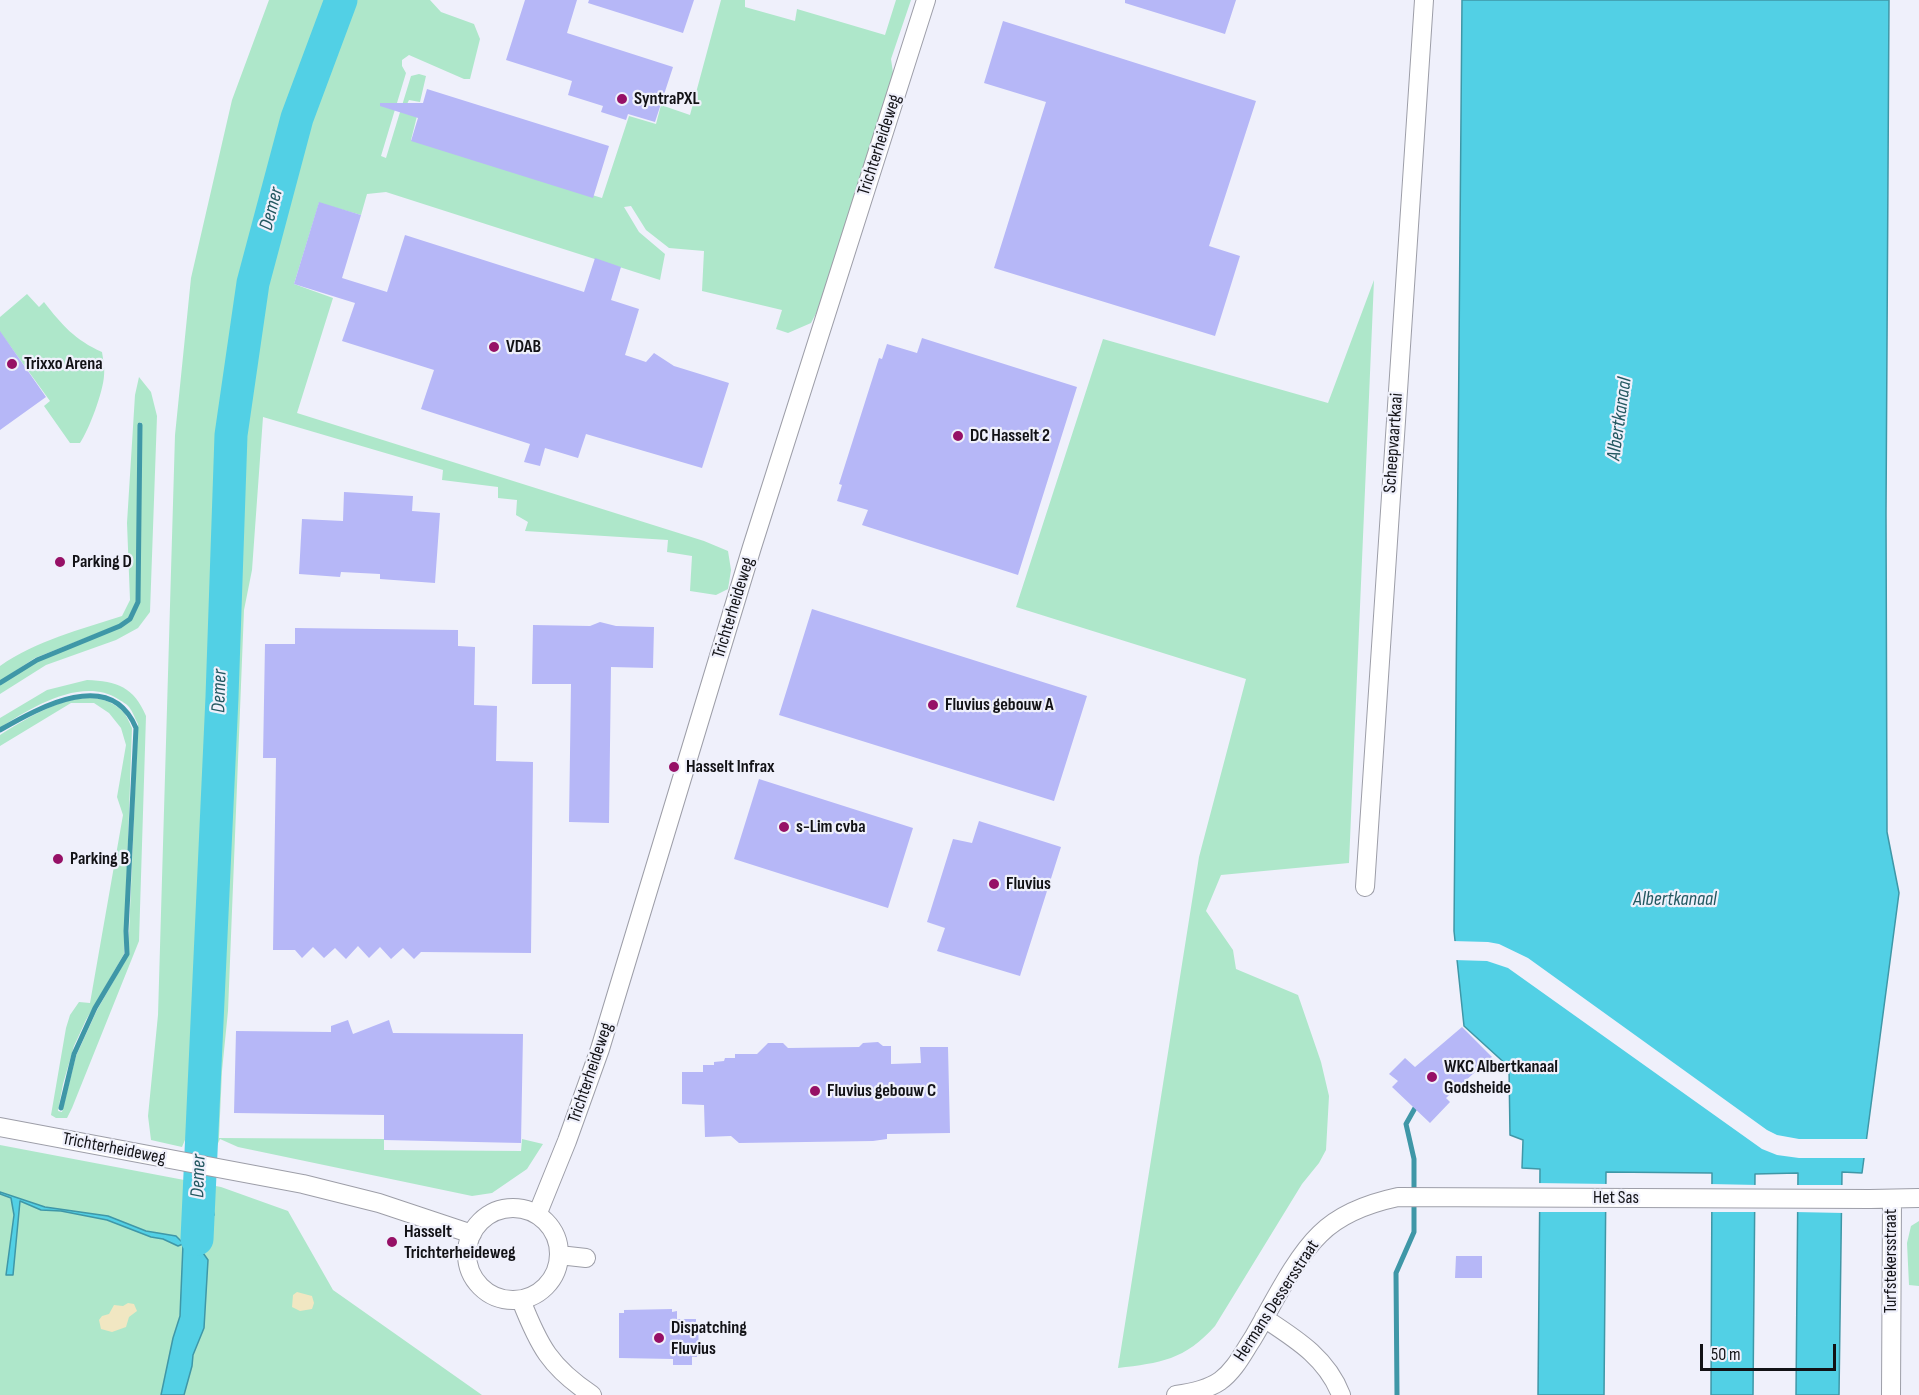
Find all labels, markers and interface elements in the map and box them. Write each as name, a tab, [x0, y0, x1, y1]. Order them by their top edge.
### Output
place label: SyntraPXL	[634, 88, 700, 110]
marker: SyntraPXL	[615, 92, 629, 106]
street label: Trichterheideweg	[854, 92, 906, 198]
water label: Demer	[255, 185, 289, 233]
place label: VDAB	[506, 336, 541, 358]
marker: VDAB	[487, 340, 501, 354]
place label: Trixxo Arena	[24, 353, 103, 375]
marker: Trixxo Arena	[5, 357, 19, 371]
water label: Albertkanaal	[1602, 376, 1638, 462]
street label: Scheepvaartkaai	[1380, 392, 1408, 494]
place label: DC Hasselt 2	[970, 425, 1050, 447]
marker: DC Hasselt 2	[951, 429, 965, 443]
place label: Parking D	[72, 551, 132, 573]
marker: Parking D	[53, 555, 67, 569]
street label: Trichterheideweg	[708, 555, 760, 661]
water label: Demer	[207, 669, 233, 713]
place label: Fluvius gebouw A	[945, 694, 1054, 716]
marker: Fluvius gebouw A	[926, 698, 940, 712]
place label: Hasselt Infrax	[686, 756, 775, 778]
marker: Hasselt Infrax	[667, 760, 681, 774]
place label: s-Lim cvba	[796, 816, 866, 838]
marker: s-Lim cvba	[777, 820, 791, 834]
place label: Parking B	[70, 848, 129, 870]
marker: Parking B	[51, 852, 65, 866]
place label: Fluvius	[1006, 873, 1051, 895]
marker: Fluvius	[987, 877, 1001, 891]
water label: Albertkanaal	[1633, 888, 1717, 912]
street label: Trichterheideweg	[564, 1020, 618, 1126]
place label: WKC Albertkanaal Godsheide	[1444, 1056, 1558, 1098]
marker: WKC Albertkanaal Godsheide	[1425, 1070, 1439, 1084]
place label: Fluvius gebouw C	[827, 1080, 936, 1102]
marker: Fluvius gebouw C	[808, 1084, 822, 1098]
street label: Trichterheideweg	[61, 1128, 167, 1170]
water label: Demer	[186, 1154, 212, 1198]
street label: Het Sas	[1593, 1187, 1639, 1209]
street label: Turfstekersstraat	[1880, 1209, 1902, 1313]
place label: Hasselt Trichterheideweg	[404, 1221, 516, 1264]
marker: Hasselt Trichterheideweg	[385, 1235, 399, 1249]
street label: Hermans Dessersstraat	[1230, 1236, 1324, 1366]
place label: Dispatching Fluvius	[671, 1317, 747, 1360]
marker: Dispatching Fluvius	[652, 1331, 666, 1345]
scale bar	[1703, 1332, 1840, 1370]
text: 50 m	[1711, 1344, 1741, 1365]

